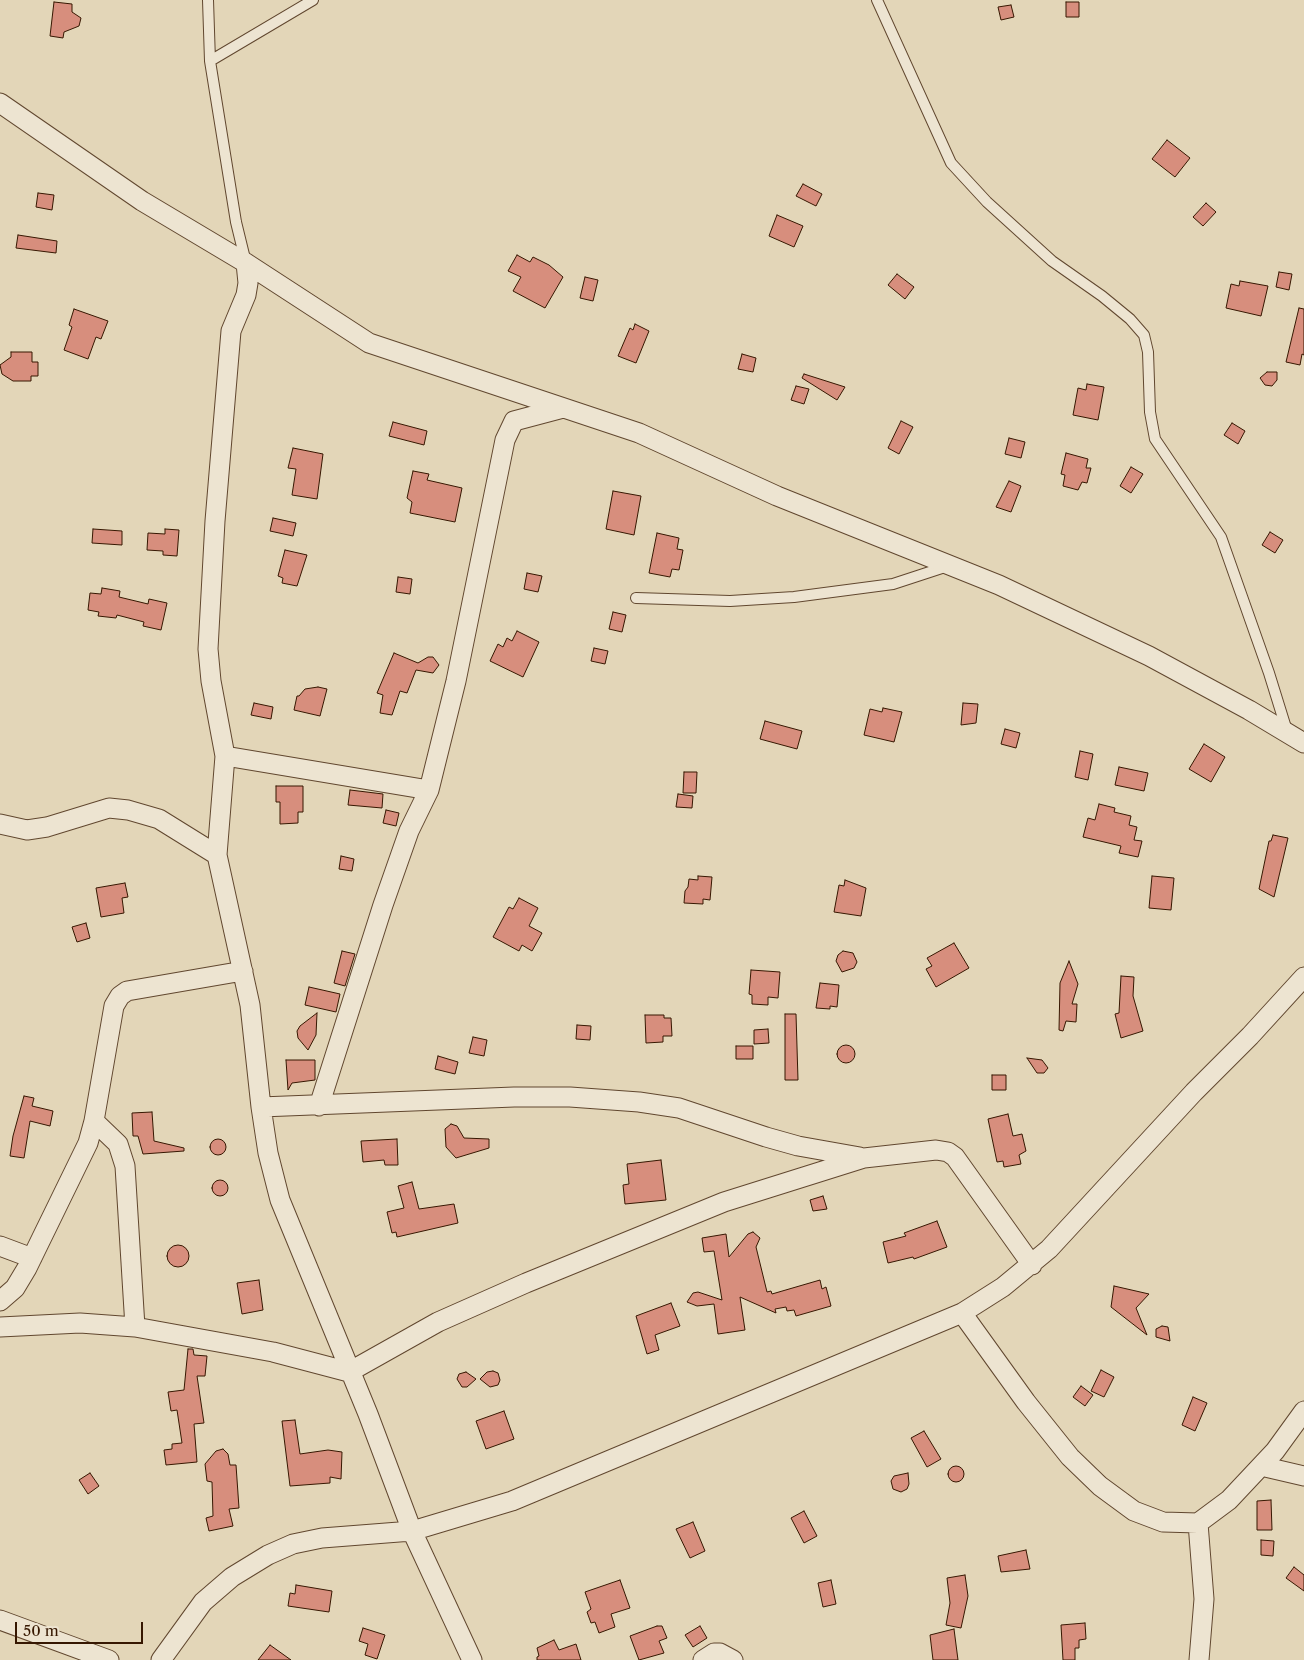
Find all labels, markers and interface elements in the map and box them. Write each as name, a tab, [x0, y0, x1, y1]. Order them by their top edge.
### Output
scale bar	[18, 1612, 145, 1644]
text: 50 m	[23, 1621, 59, 1640]

